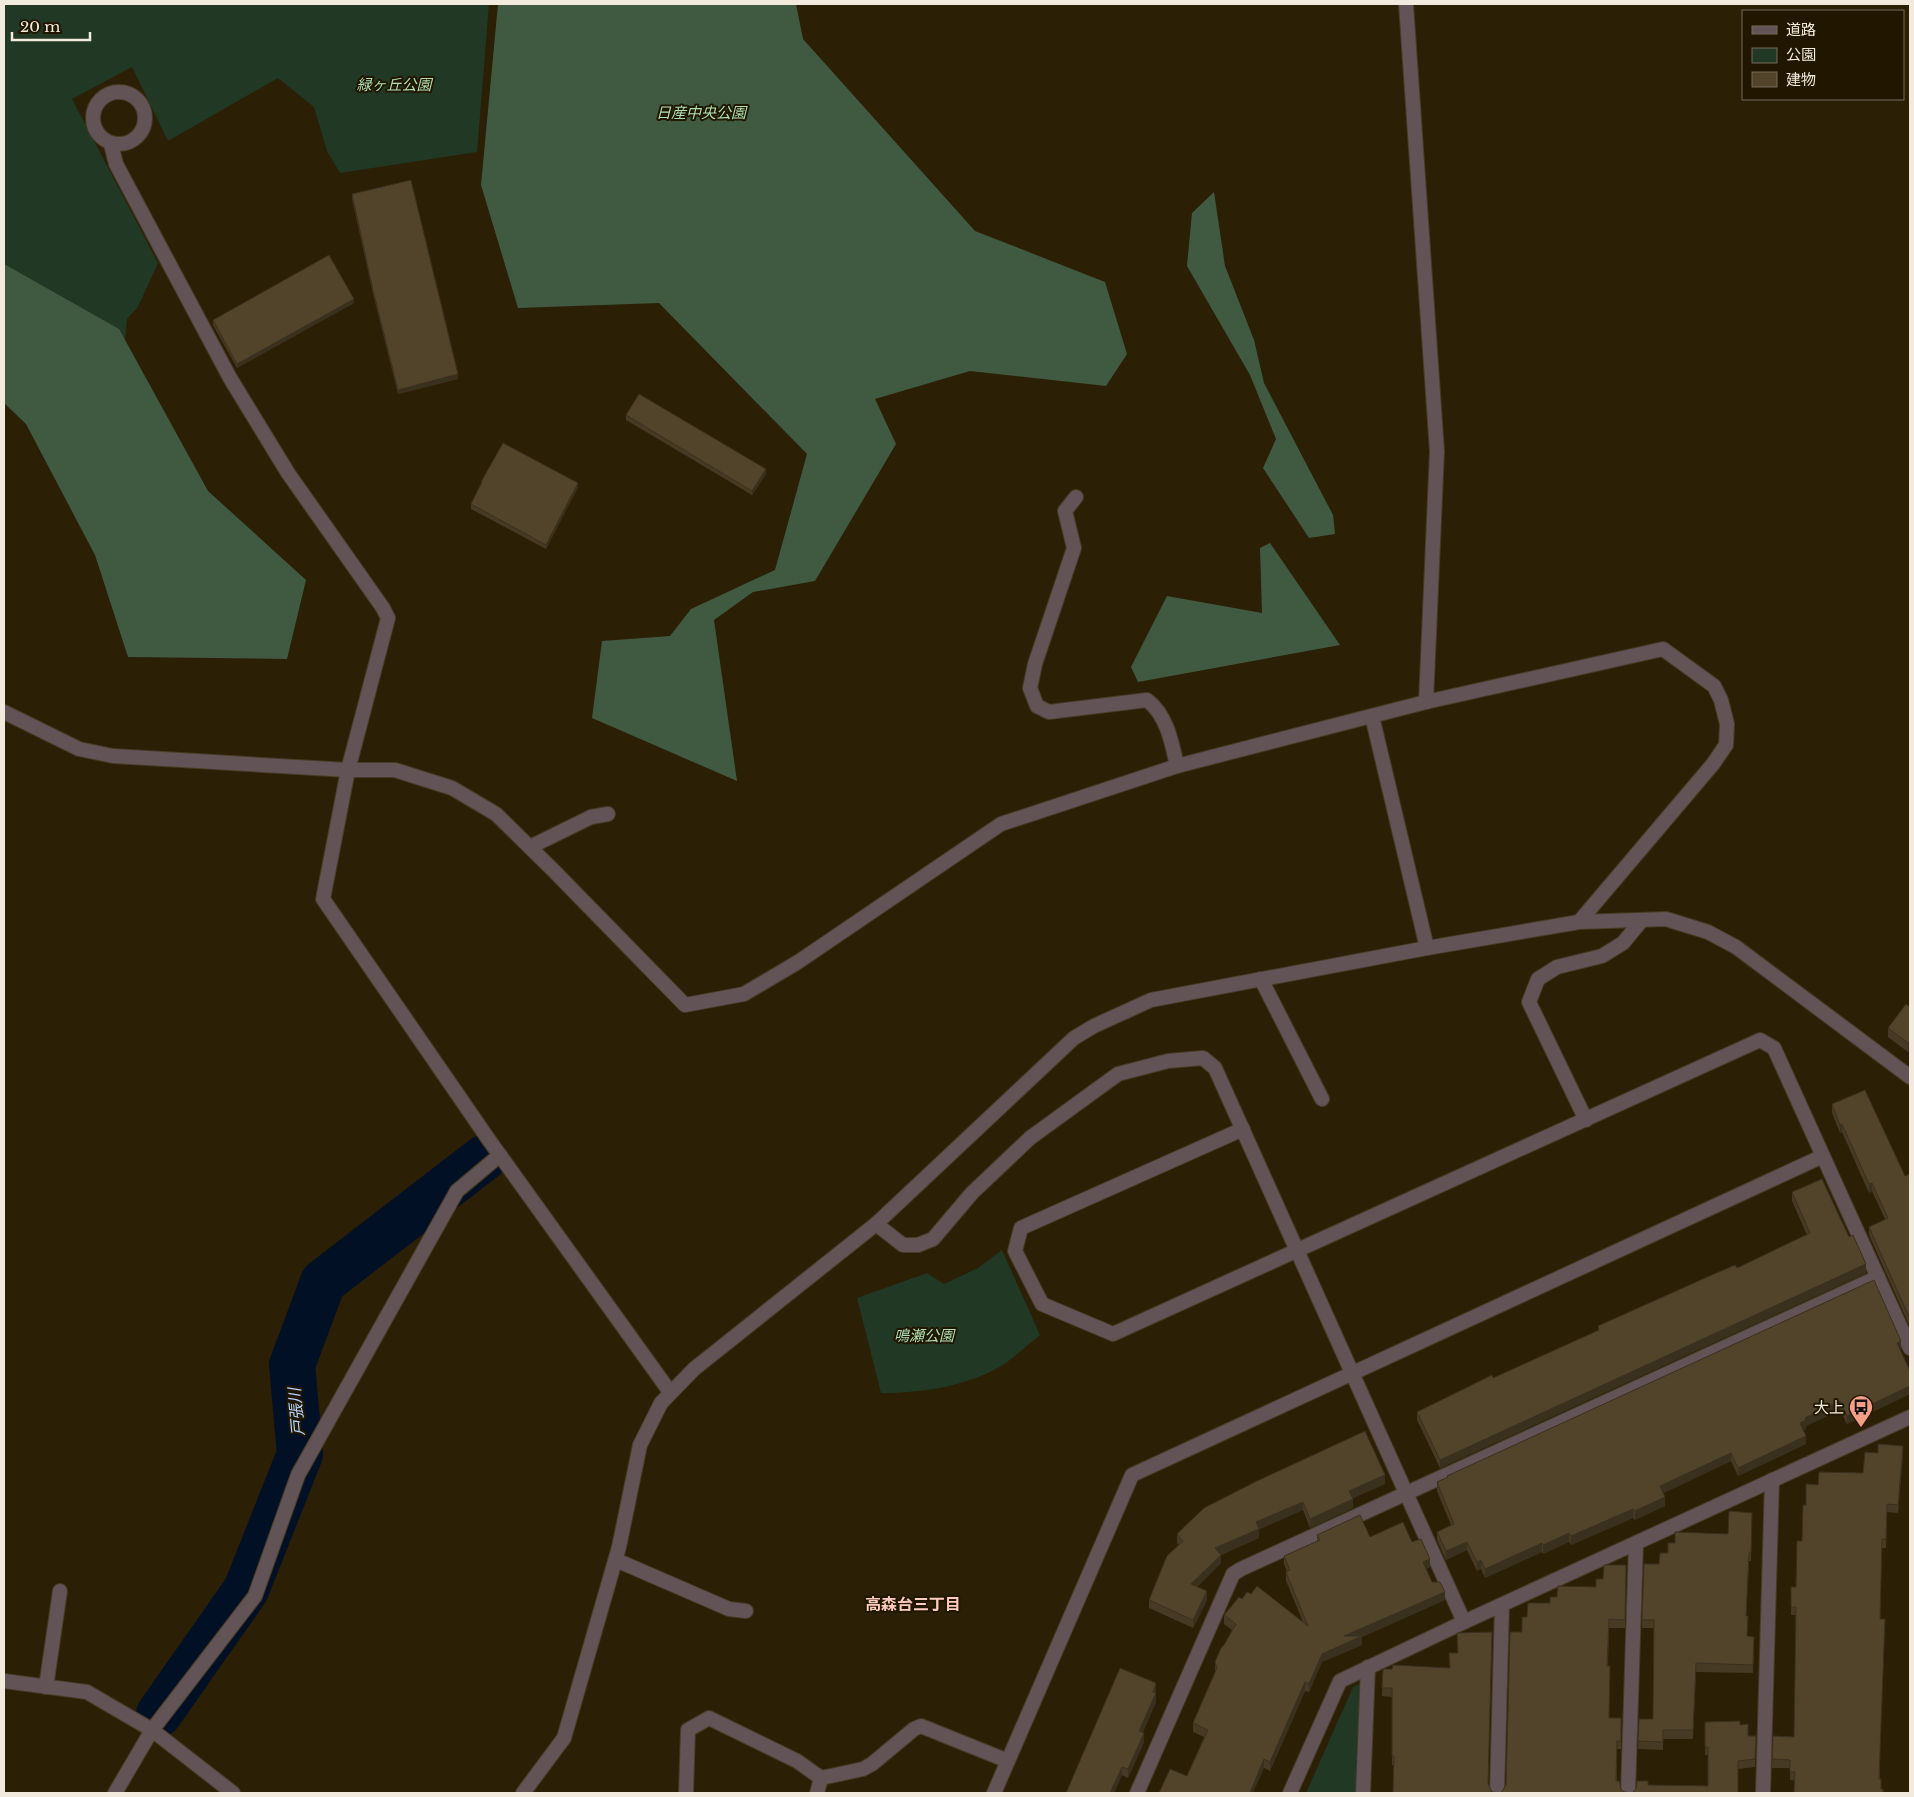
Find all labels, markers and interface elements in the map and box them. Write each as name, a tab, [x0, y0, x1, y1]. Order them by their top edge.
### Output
scale bar	[12, 10, 90, 42]
legend	[1742, 10, 1904, 100]
text: 20 m	[20, 17, 60, 36]
text: 道路	[1786, 20, 1816, 39]
text: 公園	[1786, 45, 1816, 64]
text: 建物	[1786, 70, 1816, 89]
park label: 緑ヶ丘公園	[356, 75, 433, 94]
park label: 日産中央公園	[656, 103, 748, 122]
park label: 鳴瀬公園	[894, 1326, 956, 1345]
water label: 戸張川	[284, 1385, 308, 1437]
bus stop icon: 大上	[1848, 1394, 1874, 1428]
place label: 大上	[1814, 1398, 1844, 1417]
district label: 高森台三丁目	[865, 1594, 961, 1614]

